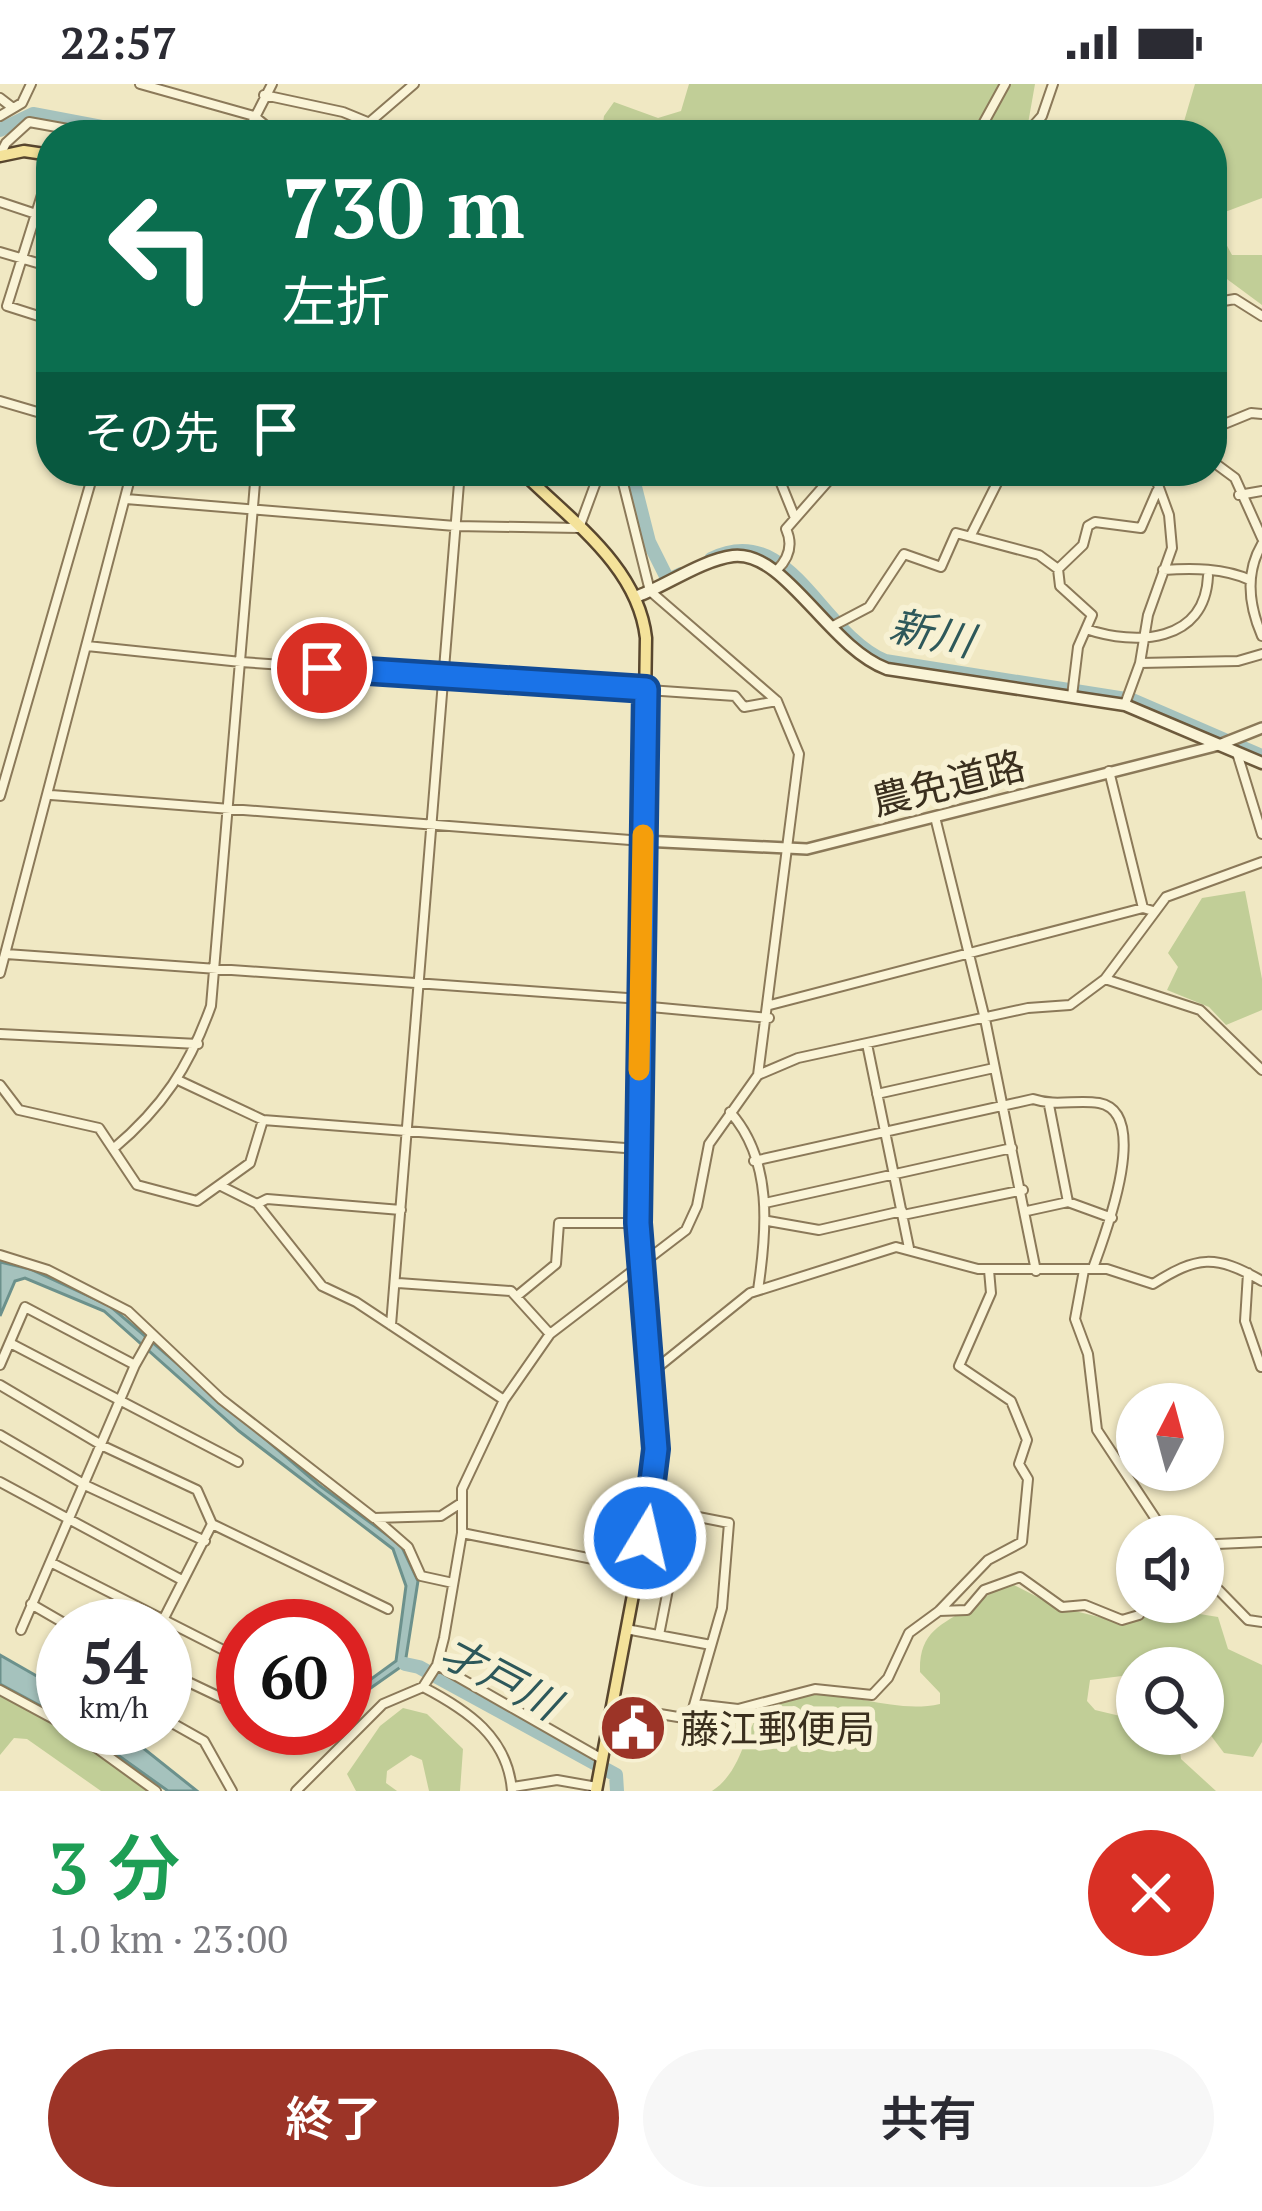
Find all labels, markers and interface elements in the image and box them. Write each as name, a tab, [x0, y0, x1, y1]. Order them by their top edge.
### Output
text: 22:57	[60, 12, 177, 72]
text: 730 m	[282, 151, 525, 262]
icon: left	[84, 168, 240, 324]
text: 左折	[282, 265, 390, 336]
icon: arrive	[243, 396, 309, 462]
text: その先	[84, 402, 219, 462]
water label: 新川	[885, 596, 983, 669]
pin	[271, 617, 373, 719]
icon: arrive	[289, 635, 355, 701]
street label: 農免道路	[866, 738, 1030, 826]
north arrow	[1116, 1383, 1224, 1491]
map controls	[1116, 1383, 1224, 1755]
position arrow	[582, 1475, 708, 1601]
button: sound	[1116, 1515, 1224, 1623]
speed limit sign: 60	[216, 1599, 372, 1755]
text: 54	[80, 1622, 148, 1701]
water label: 才戸川	[432, 1623, 573, 1733]
button: search	[1116, 1647, 1224, 1755]
text: km/h	[79, 1687, 149, 1727]
public building icon: 藤江郵便局	[598, 1693, 668, 1763]
place label: 藤江郵便局	[680, 1702, 875, 1754]
text: 3 分	[48, 1819, 180, 1915]
button: close	[1088, 1830, 1214, 1956]
text: 1.0 km · 23:00	[48, 1912, 288, 1964]
button: 終了	[48, 2049, 619, 2187]
button: 共有	[643, 2049, 1214, 2187]

